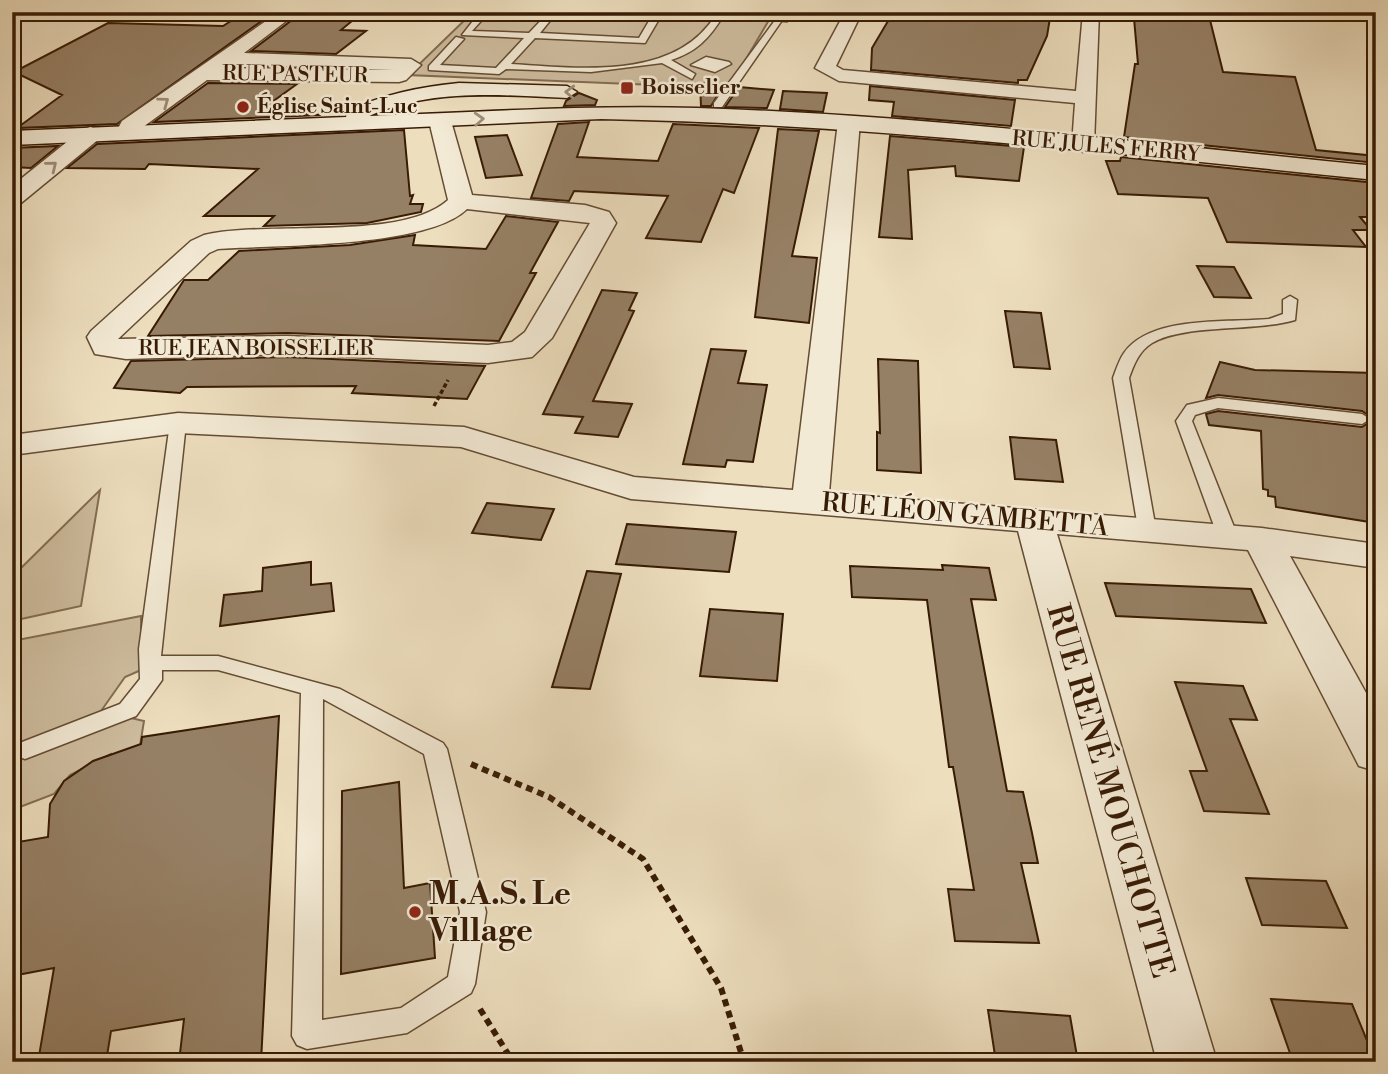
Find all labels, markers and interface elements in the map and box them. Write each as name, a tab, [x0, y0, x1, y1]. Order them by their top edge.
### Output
street label: RUE PASTEUR	[222, 61, 369, 89]
place label: Boisselier	[641, 75, 741, 101]
marker: Boisselier	[619, 80, 635, 96]
one-way arrow	[565, 85, 576, 100]
place label: Église Saint-Luc	[257, 92, 418, 120]
one-way arrow	[156, 98, 169, 110]
marker: Église Saint-Luc	[235, 99, 251, 115]
one-way arrow	[473, 112, 484, 127]
street label: RUE JULES FERRY	[1011, 126, 1203, 168]
one-way arrow	[43, 162, 56, 174]
street label: RUE JEAN BOISSELIER	[138, 336, 374, 362]
street label: RUE LÉON GAMBETTA	[820, 485, 1111, 544]
street label: RUE RENÉ MOUCHOTTE	[1037, 599, 1184, 983]
place label: M.A.S. Le Village	[428, 874, 571, 951]
marker: M.A.S. Le Village	[407, 904, 423, 920]

